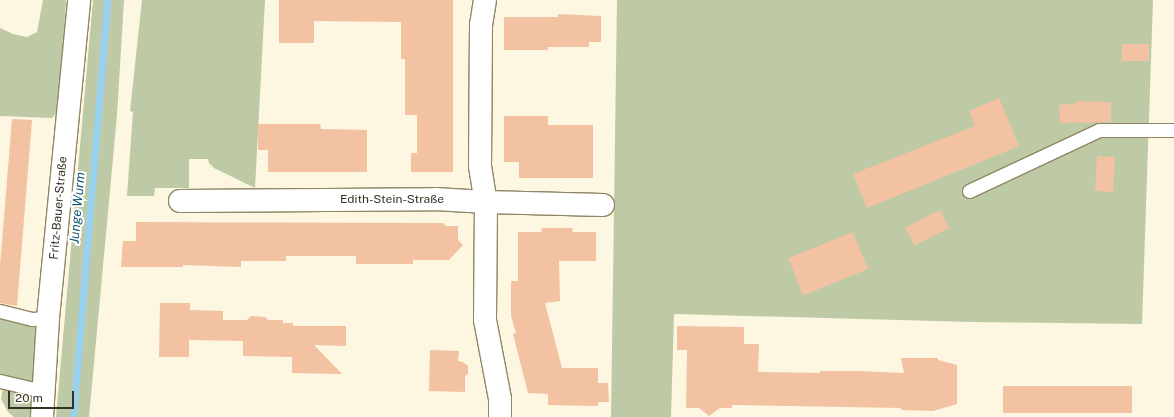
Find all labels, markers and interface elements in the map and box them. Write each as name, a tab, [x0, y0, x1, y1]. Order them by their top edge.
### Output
street label: Fritz-Bauer-Straße	[47, 156, 71, 260]
water label: Junge Wurm	[67, 171, 89, 245]
street label: Edith-Stein-Straße	[340, 193, 444, 207]
scale bar	[10, 383, 76, 409]
text: 20 m	[15, 391, 43, 405]

